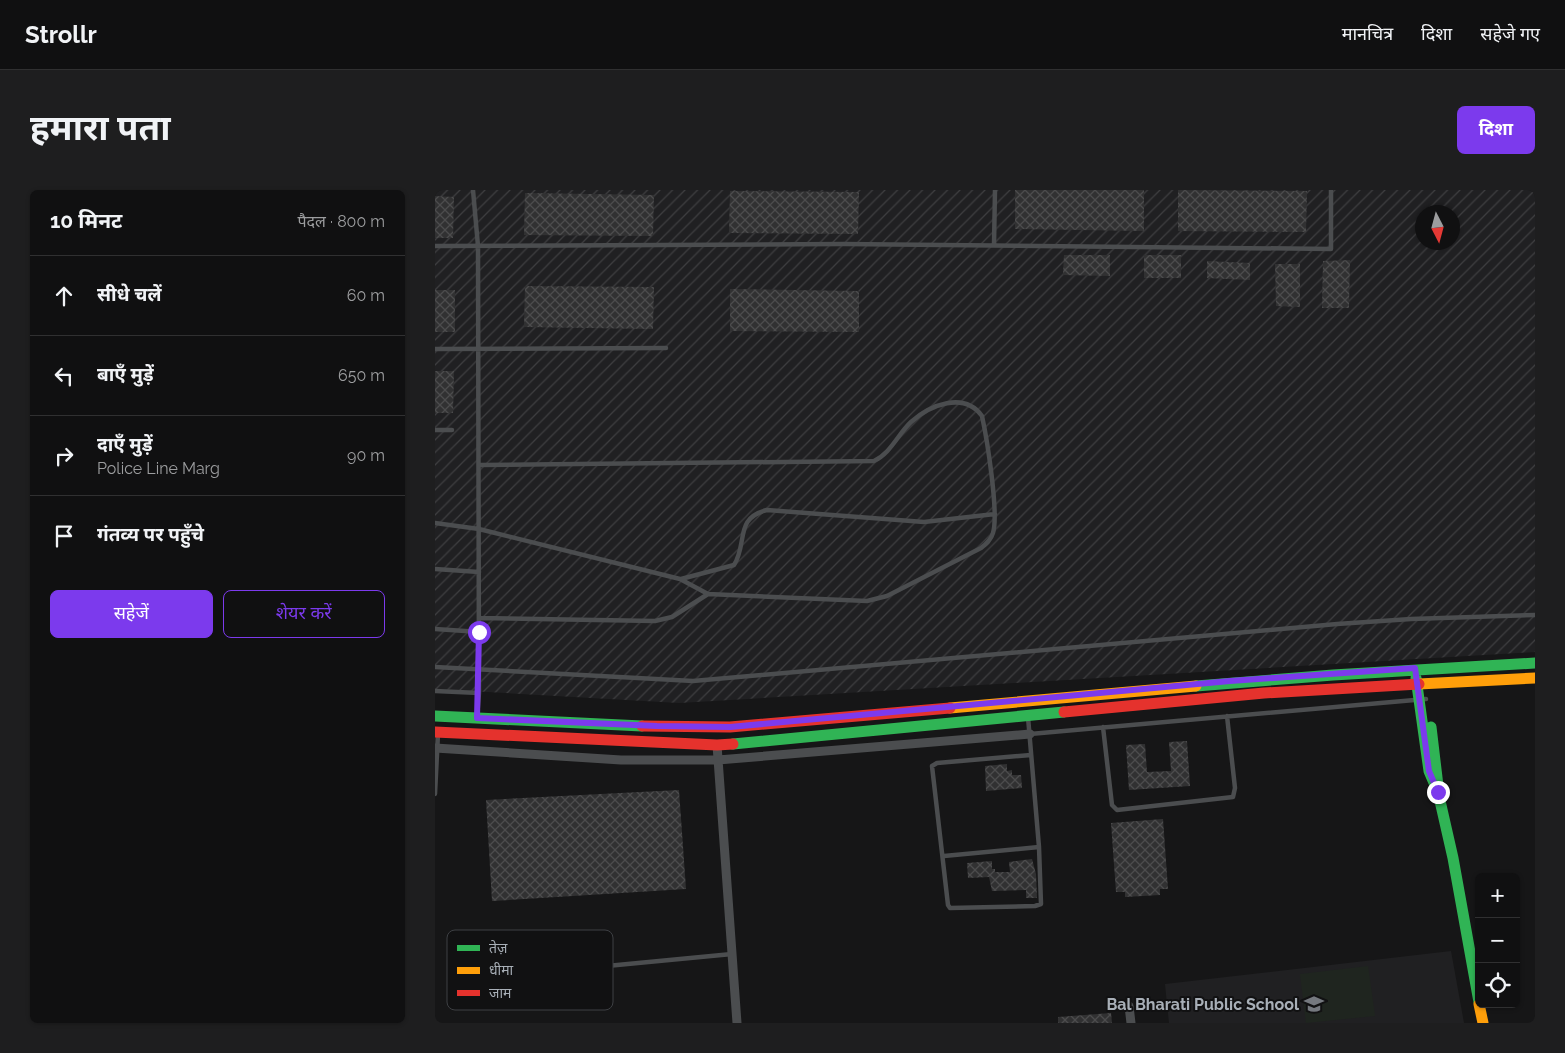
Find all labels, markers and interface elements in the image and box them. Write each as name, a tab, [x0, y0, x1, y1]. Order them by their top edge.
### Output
text: Strollr	[25, 20, 97, 49]
text: मानचित्र	[1342, 23, 1393, 44]
text: दिशा	[1421, 23, 1452, 44]
text: सहेजे गए	[1480, 23, 1540, 44]
button: दिशा	[1457, 106, 1535, 154]
text: हमारा पता	[30, 107, 171, 148]
north arrow	[1415, 205, 1460, 250]
text: 10 मिनट	[50, 208, 122, 233]
text: पैदल · 800 m	[298, 212, 385, 231]
icon: ahead	[50, 282, 78, 310]
text: सीधे चलें	[97, 283, 161, 305]
text: 60 m	[347, 286, 385, 305]
icon: left	[50, 362, 78, 390]
text: बाएँ मुड़ें	[97, 363, 154, 385]
text: 650 m	[338, 366, 385, 385]
text: दाएँ मुड़ें	[97, 433, 153, 455]
icon: right	[50, 442, 78, 470]
text: 90 m	[347, 446, 385, 465]
text: Police Line Marg	[97, 459, 220, 478]
icon: arrive	[50, 522, 78, 550]
text: गंतव्य पर पहुँचे	[97, 523, 204, 545]
button: सहेजें	[50, 590, 213, 638]
button: शेयर करें	[223, 590, 385, 638]
route start	[468, 621, 491, 644]
route end	[1427, 781, 1450, 804]
map controls	[1475, 873, 1520, 1008]
button: +	[1475, 873, 1520, 918]
button: −	[1475, 918, 1520, 963]
legend	[447, 930, 613, 1010]
text: तेज़	[489, 939, 508, 956]
text: धीमा	[489, 962, 514, 978]
button: locate	[1475, 963, 1520, 1008]
text: जाम	[489, 985, 512, 1001]
school or university icon: Bal Bharati Public School	[1303, 993, 1325, 1015]
place label: Bal Bharati Public School	[1106, 995, 1300, 1014]

